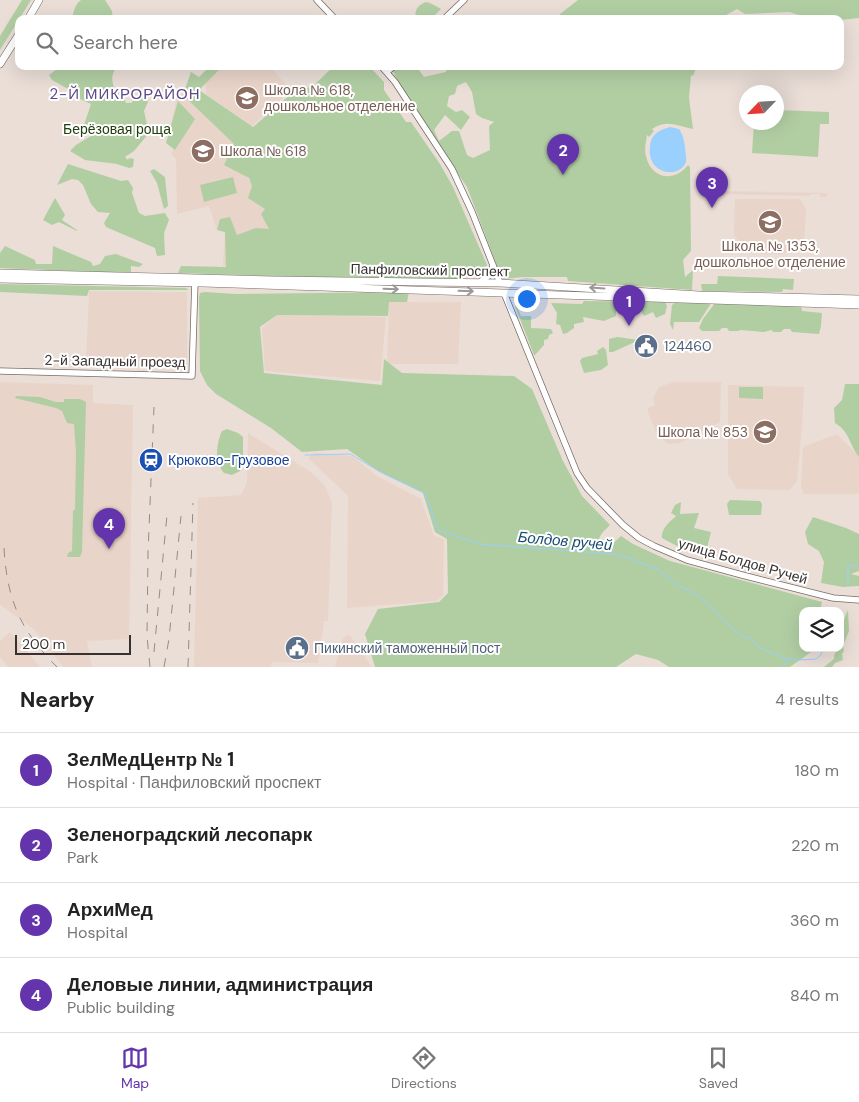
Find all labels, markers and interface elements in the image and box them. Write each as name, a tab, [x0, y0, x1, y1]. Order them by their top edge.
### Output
search box	[15, 15, 844, 70]
icon: search	[33, 29, 61, 57]
text: Search here	[73, 30, 178, 55]
place label: Школа № 618, дошкольное отделение	[264, 81, 416, 115]
district label: 2-Й МИКРОРАЙОН	[49, 84, 201, 104]
school or university icon: Школа № 618, дошкольное отделение	[234, 85, 260, 111]
north arrow	[739, 85, 784, 130]
park label: Берёзовая роща	[63, 120, 171, 138]
pin: 2	[547, 134, 579, 175]
school or university icon: Школа № 618	[190, 138, 216, 164]
place label: Школа № 618	[220, 142, 307, 160]
pin: 3	[696, 167, 728, 208]
school or university icon: Школа № 1353, дошкольное отделение	[757, 209, 783, 235]
place label: Школа № 1353, дошкольное отделение	[694, 237, 846, 271]
street label: Панфиловский проспект	[350, 260, 510, 280]
one-way arrow	[382, 284, 399, 294]
one-way arrow	[590, 284, 606, 293]
pin: 1	[613, 285, 645, 326]
your location	[514, 286, 540, 312]
one-way arrow	[458, 287, 474, 296]
public building icon: 124460	[633, 333, 659, 359]
place label: 124460	[664, 337, 712, 355]
street label: 2-й Западный проезд	[44, 351, 186, 371]
school or university icon: Школа № 853	[752, 419, 778, 445]
place label: Школа № 853	[658, 423, 748, 441]
station icon: Крюково-Грузовое	[138, 447, 164, 473]
place label: Крюково-Грузовое	[168, 451, 290, 469]
pin: 4	[93, 508, 125, 549]
water label: Болдов ручей	[517, 527, 614, 555]
street label: улица Болдов Ручей	[676, 534, 810, 588]
map controls	[799, 607, 844, 652]
button: layers	[799, 607, 844, 652]
scale bar	[15, 632, 131, 655]
text: 200 m	[22, 635, 65, 653]
public building icon: Пикинский таможенный пост	[284, 635, 310, 661]
place label: Пикинский таможенный пост	[314, 639, 501, 657]
text: Nearby	[20, 686, 94, 714]
text: 4 results	[775, 689, 839, 710]
text: ЗелМедЦентр № 1	[67, 747, 234, 772]
text: 1	[33, 760, 39, 781]
text: 180 m	[795, 760, 839, 781]
text: Hospital · Панфиловский проспект	[67, 772, 321, 793]
text: Зеленоградский лесопарк	[67, 822, 312, 847]
text: 2	[31, 835, 41, 856]
text: 220 m	[791, 835, 839, 856]
text: Park	[67, 847, 99, 868]
text: АрхиМед	[67, 897, 153, 922]
text: 3	[31, 910, 41, 931]
text: 360 m	[790, 910, 839, 931]
text: Hospital	[67, 922, 128, 943]
text: Деловые линии, администрация	[67, 972, 373, 997]
text: 4	[31, 985, 41, 1006]
text: 840 m	[790, 985, 839, 1006]
text: Public building	[67, 997, 175, 1018]
tab: Map	[121, 1044, 149, 1092]
tab: Directions	[391, 1044, 457, 1092]
tab: Saved	[699, 1044, 738, 1092]

